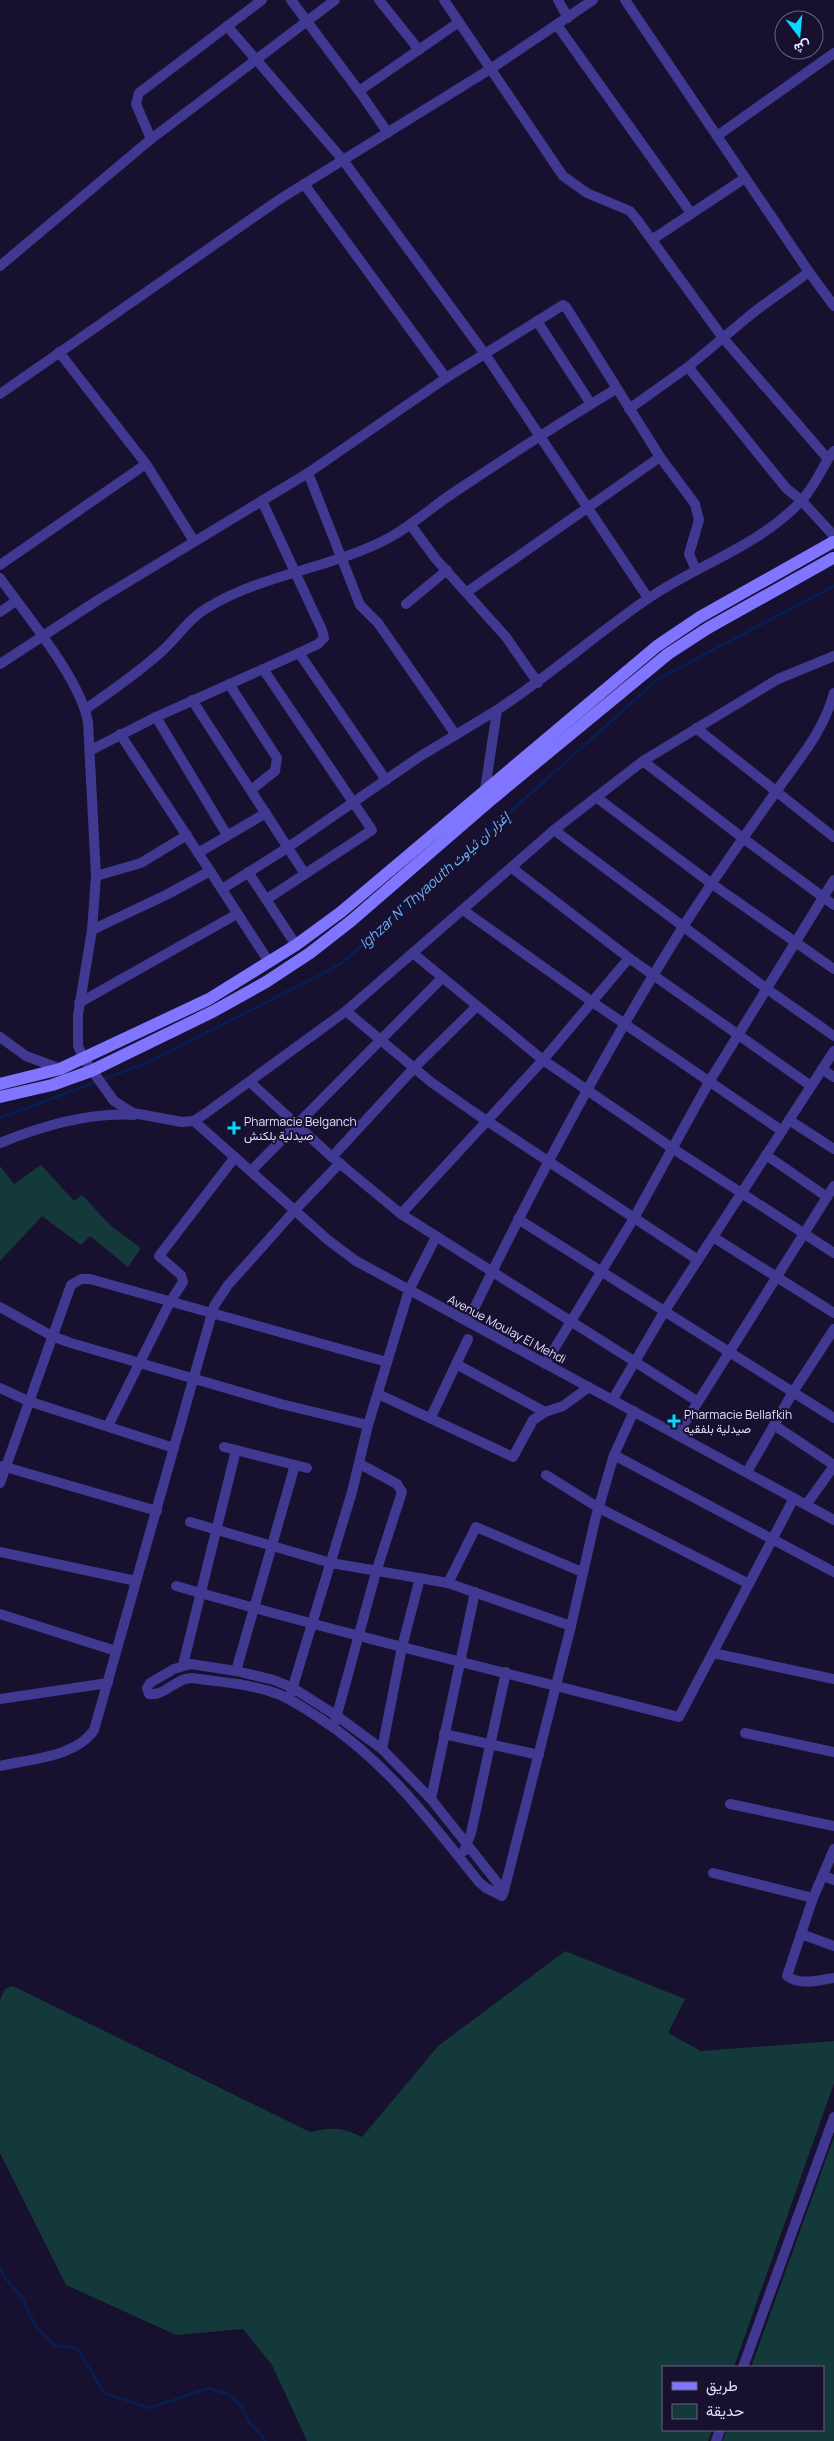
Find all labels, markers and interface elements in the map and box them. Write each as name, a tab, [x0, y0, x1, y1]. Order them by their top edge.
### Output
north arrow	[774, 10, 824, 60]
text: ش	[792, 37, 813, 59]
water label: Ighzar N' Thyaouth إغزار ان ثياوث	[355, 806, 515, 953]
place label: Pharmacie Belganch صيدلية بلكنش	[244, 1113, 357, 1144]
marker: Pharmacie Belganch صيدلية بلكنش	[228, 1122, 240, 1134]
street label: Avenue Moulay El Mehdi	[445, 1291, 569, 1367]
place label: Pharmacie Bellafkih صيدلية بلفقيه	[684, 1406, 792, 1437]
marker: Pharmacie Bellafkih صيدلية بلفقيه	[668, 1415, 680, 1427]
legend	[662, 2366, 824, 2431]
text: طريق	[706, 2375, 738, 2396]
text: حديقة	[706, 2400, 744, 2421]

